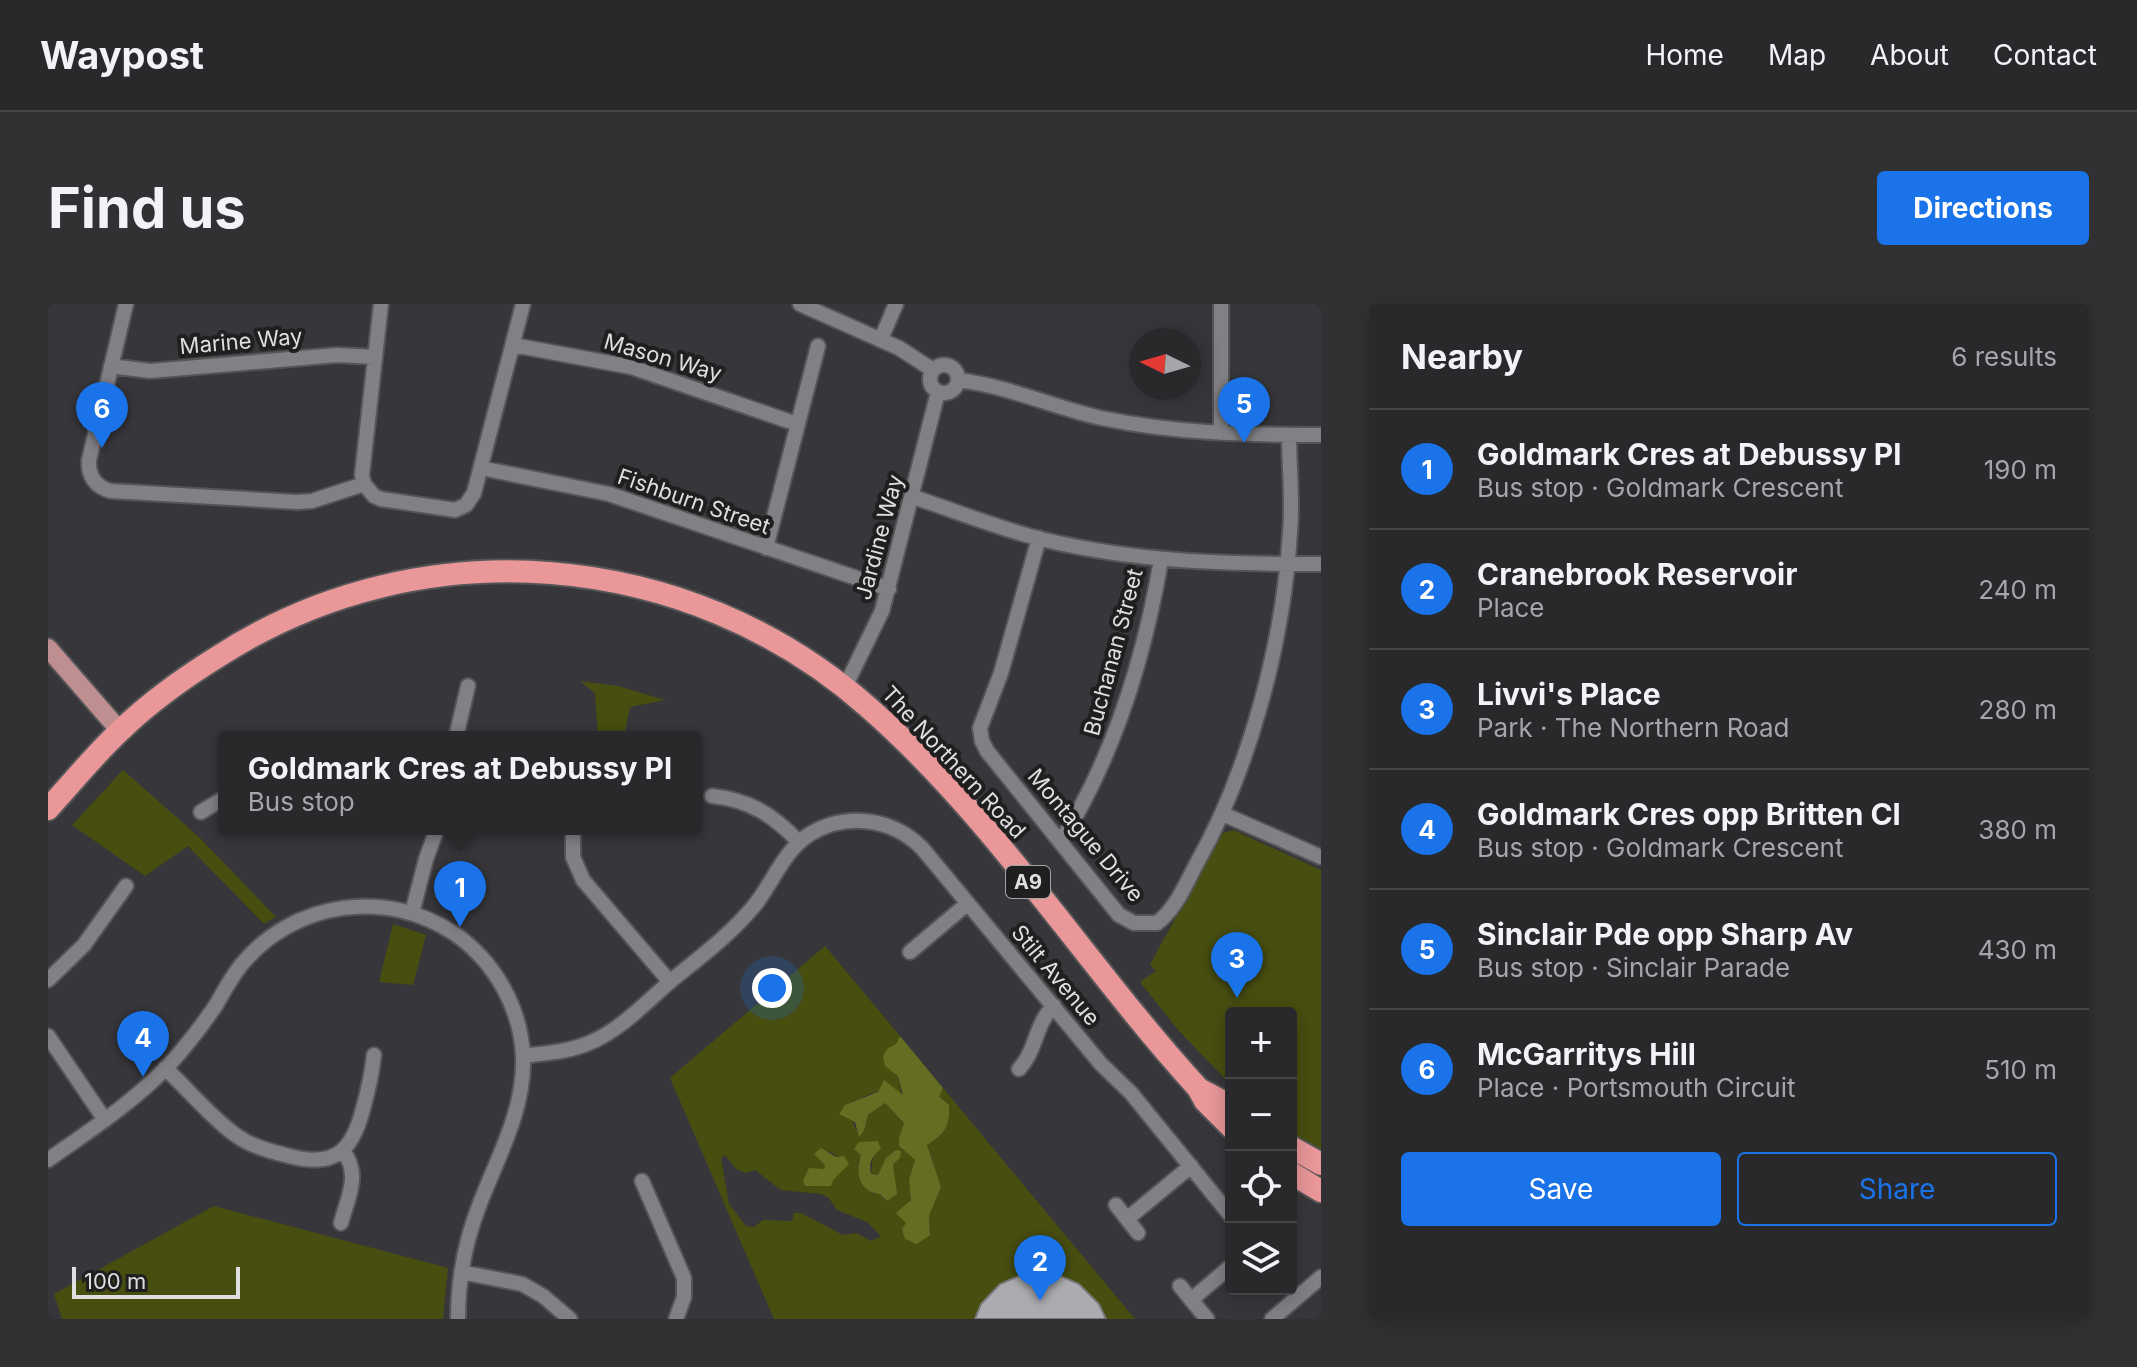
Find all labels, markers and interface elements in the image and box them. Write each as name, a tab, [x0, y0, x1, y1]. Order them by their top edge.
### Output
text: Waypost	[40, 32, 204, 78]
text: Home	[1645, 38, 1724, 72]
text: Map	[1768, 38, 1826, 72]
text: About	[1870, 38, 1949, 72]
text: Contact	[1993, 38, 2097, 72]
button: Directions	[1877, 171, 2089, 245]
text: Find us	[48, 174, 246, 242]
street label: Marine Way	[179, 323, 303, 359]
street label: Mason Way	[601, 328, 725, 386]
north arrow	[1129, 328, 1201, 400]
text: Nearby	[1401, 336, 1523, 377]
text: 6 results	[1951, 341, 2057, 372]
pin: 5	[1218, 377, 1270, 443]
pin: 6	[76, 382, 128, 448]
text: Goldmark Cres at Debussy Pl	[1477, 436, 1901, 472]
text: 1	[1421, 454, 1433, 485]
text: 190 m	[1984, 454, 2057, 485]
street label: Fishburn Street	[614, 463, 774, 539]
street label: Jardine Way	[850, 472, 908, 602]
text: Bus stop · Goldmark Crescent	[1477, 472, 1844, 503]
text: Cranebrook Reservoir	[1477, 556, 1797, 592]
street label: Buchanan Street	[1078, 566, 1148, 738]
text: 2	[1419, 574, 1435, 605]
text: 240 m	[1978, 574, 2057, 605]
text: Place	[1477, 592, 1545, 623]
text: Livvi's Place	[1477, 676, 1661, 712]
street label: The Northern Road	[877, 681, 1031, 843]
text: 3	[1419, 694, 1435, 725]
text: 280 m	[1979, 694, 2057, 725]
text: Park · The Northern Road	[1477, 712, 1789, 743]
popup	[218, 731, 702, 835]
text: Goldmark Cres at Debussy Pl	[248, 750, 672, 786]
street label: Montague Drive	[1023, 763, 1149, 907]
text: Bus stop	[248, 786, 355, 817]
text: Goldmark Cres opp Britten Cl	[1477, 796, 1901, 832]
text: 4	[1418, 814, 1436, 845]
text: 380 m	[1978, 814, 2057, 845]
text: Bus stop · Goldmark Crescent	[1477, 832, 1844, 863]
pin: 1	[434, 861, 486, 927]
road number: A9	[1006, 866, 1050, 898]
text: Sinclair Pde opp Sharp Av	[1477, 916, 1853, 952]
street label: Stilt Avenue	[1007, 920, 1105, 1030]
pin: 3	[1211, 932, 1263, 998]
text: 5	[1419, 934, 1435, 965]
text: 430 m	[1978, 934, 2057, 965]
text: Bus stop · Sinclair Parade	[1477, 952, 1790, 983]
your location	[752, 968, 792, 1008]
map controls	[1225, 1007, 1297, 1295]
button: +	[1225, 1007, 1297, 1079]
pin: 4	[117, 1011, 169, 1077]
text: McGarritys Hill	[1477, 1036, 1696, 1072]
text: 6	[1419, 1054, 1435, 1085]
text: 510 m	[1984, 1054, 2057, 1085]
text: Place · Portsmouth Circuit	[1477, 1072, 1795, 1103]
button: −	[1225, 1079, 1297, 1151]
button: locate	[1225, 1151, 1297, 1223]
button: Save	[1401, 1152, 1721, 1226]
button: Share	[1737, 1152, 2057, 1226]
button: layers	[1225, 1223, 1297, 1295]
pin: 2	[1014, 1235, 1066, 1301]
scale bar	[72, 1263, 240, 1299]
text: 100 m	[84, 1268, 146, 1294]

